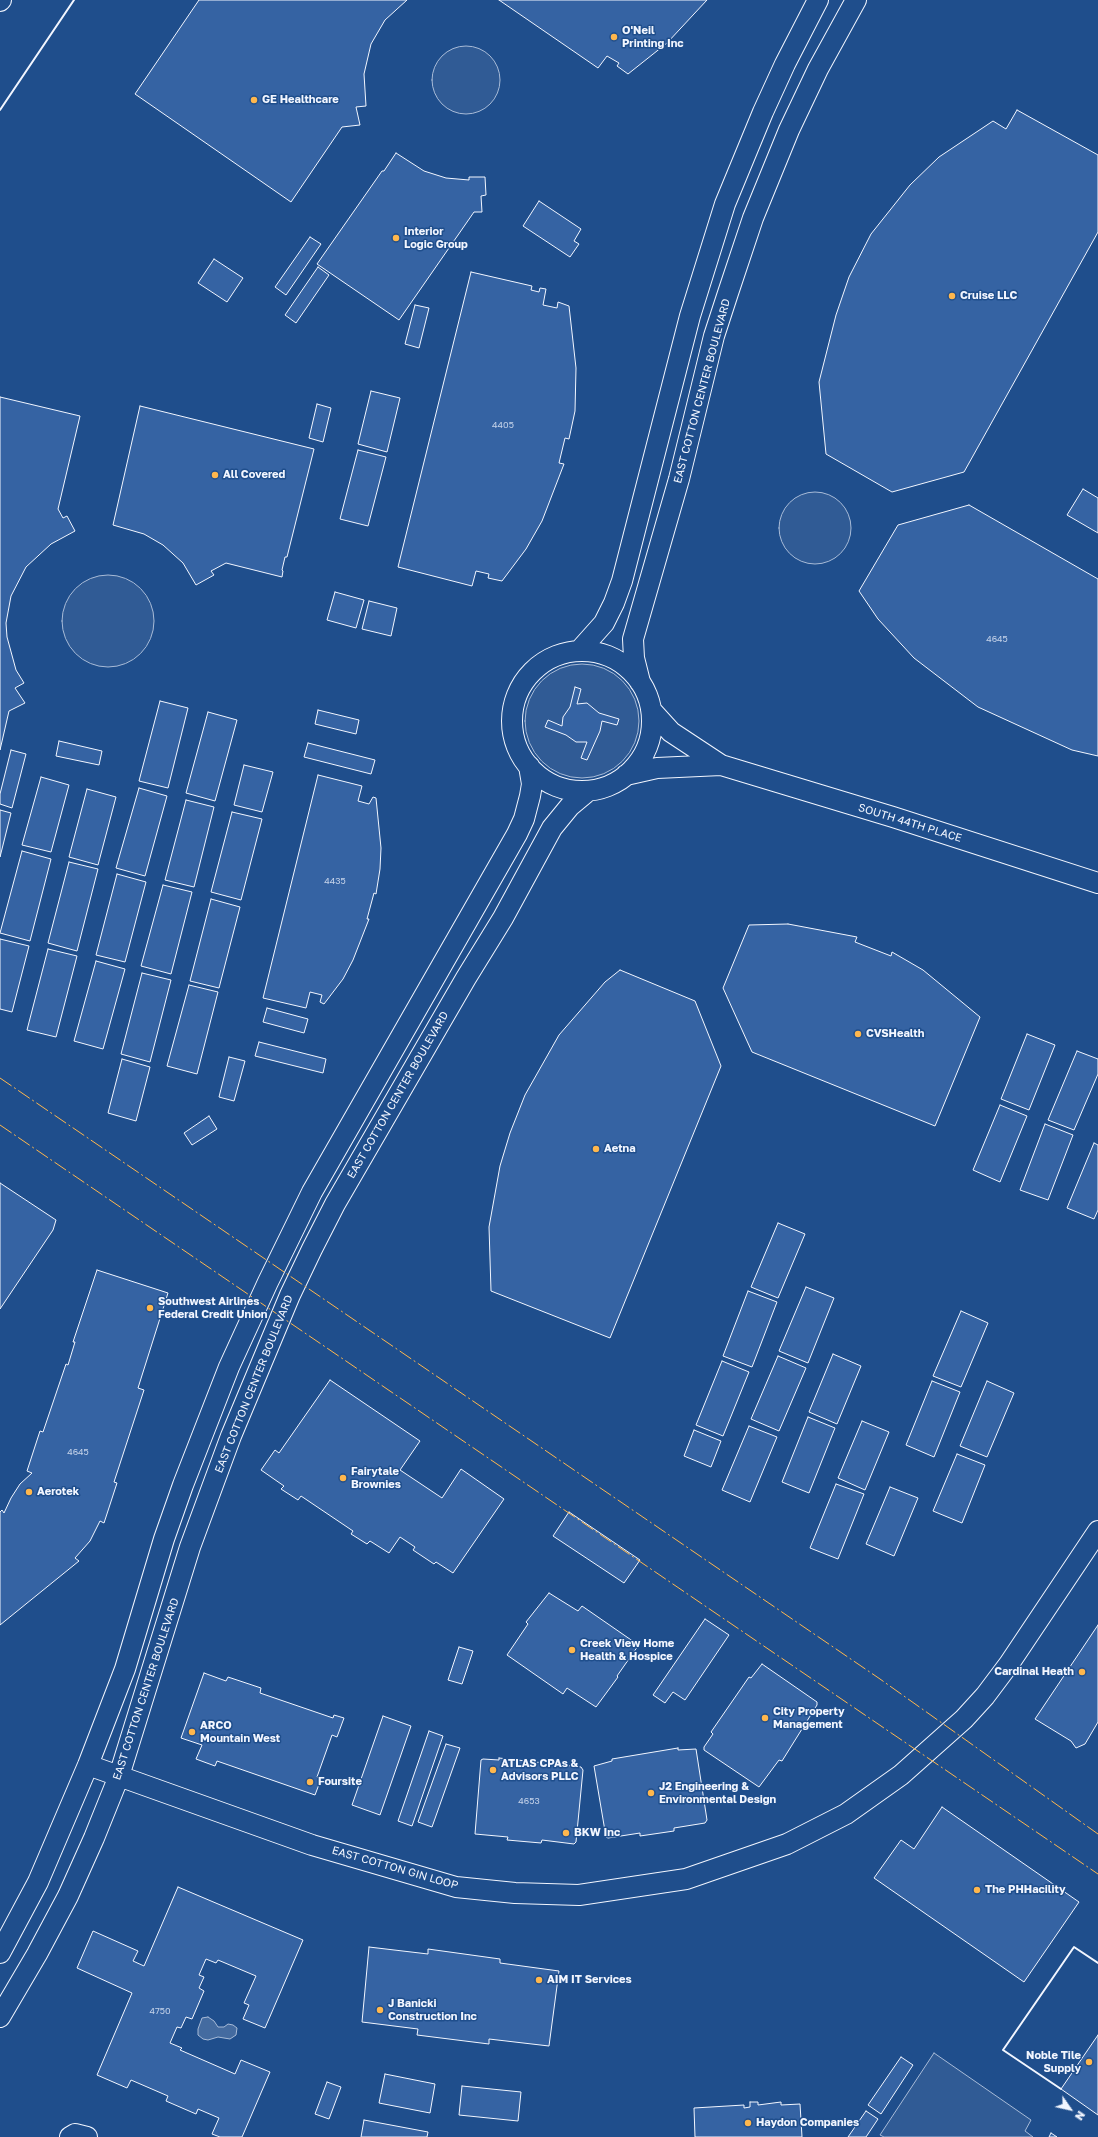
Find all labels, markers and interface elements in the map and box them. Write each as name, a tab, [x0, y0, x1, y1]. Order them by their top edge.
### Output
place label: O'Neil Printing Inc	[622, 24, 684, 50]
marker: O'Neil Printing Inc	[609, 32, 619, 42]
place label: GE Healthcare	[262, 93, 339, 107]
marker: GE Healthcare	[249, 95, 259, 105]
place label: Interior Logic Group	[404, 225, 468, 251]
marker: Interior Logic Group	[391, 233, 401, 243]
place label: Cruise LLC	[960, 289, 1017, 303]
marker: Cruise LLC	[947, 291, 957, 301]
street label: EAST COTTON CENTER BOULEVARD	[671, 297, 733, 485]
house number: 4405	[492, 420, 514, 430]
place label: All Covered	[223, 468, 285, 482]
marker: All Covered	[210, 470, 220, 480]
house number: 4645	[986, 634, 1008, 644]
street label: SOUTH 44TH PLACE	[857, 801, 963, 845]
house number: 4435	[324, 876, 346, 886]
street label: EAST COTTON CENTER BOULEVARD	[345, 1009, 451, 1181]
place label: CVSHealth	[866, 1027, 924, 1041]
marker: CVSHealth	[853, 1029, 863, 1039]
place label: Aetna	[604, 1142, 636, 1156]
marker: Aetna	[591, 1144, 601, 1154]
street label: EAST COTTON CENTER BOULEVARD	[212, 1293, 296, 1475]
place label: Southwest Airlines Federal Credit Union	[158, 1295, 267, 1321]
marker: Southwest Airlines Federal Credit Union	[145, 1303, 155, 1313]
house number: 4645	[67, 1447, 89, 1457]
place label: Fairytale Brownies	[351, 1465, 401, 1491]
marker: Fairytale Brownies	[338, 1473, 348, 1483]
place label: Aerotek	[37, 1485, 79, 1499]
marker: Aerotek	[24, 1487, 34, 1497]
street label: EAST COTTON CENTER BOULEVARD	[110, 1596, 182, 1782]
place label: Creek View Home Health & Hospice	[580, 1637, 674, 1663]
marker: Creek View Home Health & Hospice	[567, 1645, 577, 1655]
place label: Cardinal Heath	[994, 1665, 1074, 1679]
marker: Cardinal Heath	[1077, 1667, 1087, 1677]
place label: City Property Management	[773, 1705, 845, 1731]
marker: City Property Management	[760, 1713, 770, 1723]
place label: ARCO Mountain West	[200, 1719, 280, 1745]
marker: ARCO Mountain West	[187, 1727, 197, 1737]
place label: ATLAS CPAs & Advisors PLLC	[501, 1757, 579, 1783]
marker: ATLAS CPAs & Advisors PLLC	[488, 1765, 498, 1775]
place label: Foursite	[318, 1775, 362, 1789]
marker: Foursite	[305, 1777, 315, 1787]
place label: J2 Engineering & Environmental Design	[659, 1780, 776, 1806]
marker: J2 Engineering & Environmental Design	[646, 1788, 656, 1798]
house number: 4653	[518, 1796, 540, 1806]
place label: BKW Inc	[574, 1826, 620, 1840]
marker: BKW Inc	[561, 1828, 571, 1838]
street label: EAST COTTON GIN LOOP	[330, 1844, 460, 1892]
place label: The PHHacility	[985, 1883, 1066, 1897]
marker: The PHHacility	[972, 1885, 982, 1895]
place label: AIM IT Services	[547, 1973, 632, 1987]
marker: AIM IT Services	[534, 1975, 544, 1985]
place label: J Banicki Construction Inc	[388, 1997, 477, 2023]
marker: J Banicki Construction Inc	[375, 2005, 385, 2015]
house number: 4750	[149, 2006, 171, 2016]
place label: Noble Tile Supply	[1026, 2049, 1081, 2075]
marker: Noble Tile Supply	[1084, 2057, 1094, 2067]
north arrow	[1050, 2089, 1090, 2129]
text: N	[1073, 2109, 1088, 2123]
place label: Haydon Companies	[756, 2116, 859, 2130]
marker: Haydon Companies	[743, 2118, 753, 2128]

